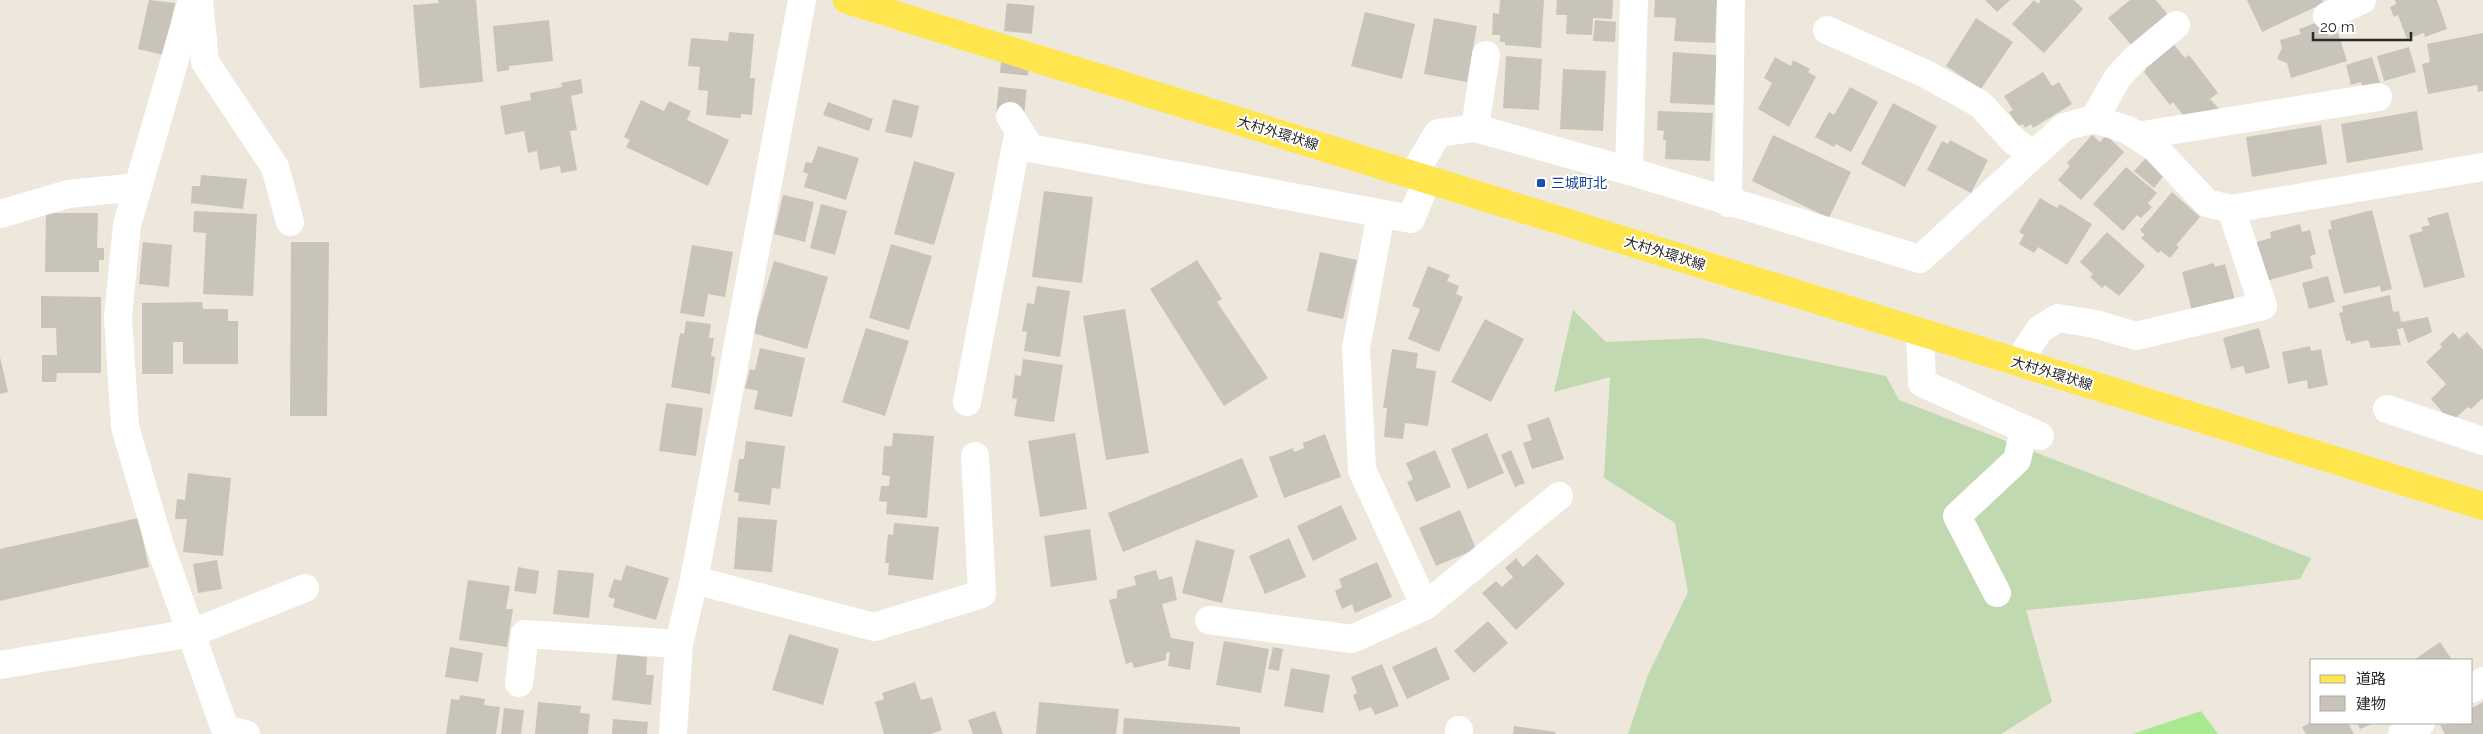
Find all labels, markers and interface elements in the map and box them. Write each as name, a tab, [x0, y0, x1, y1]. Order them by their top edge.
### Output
scale bar	[2313, 10, 2410, 42]
text: 20 m	[2320, 18, 2355, 36]
street label: 大村外環状線	[1235, 113, 1321, 153]
place label: 三城町北	[1551, 175, 1607, 191]
marker: 三城町北	[1535, 177, 1547, 189]
street label: 大村外環状線	[1622, 233, 1708, 273]
street label: 大村外環状線	[2009, 353, 2095, 393]
legend	[2310, 659, 2473, 724]
text: 道路	[2356, 670, 2386, 688]
text: 建物	[2356, 695, 2386, 713]

